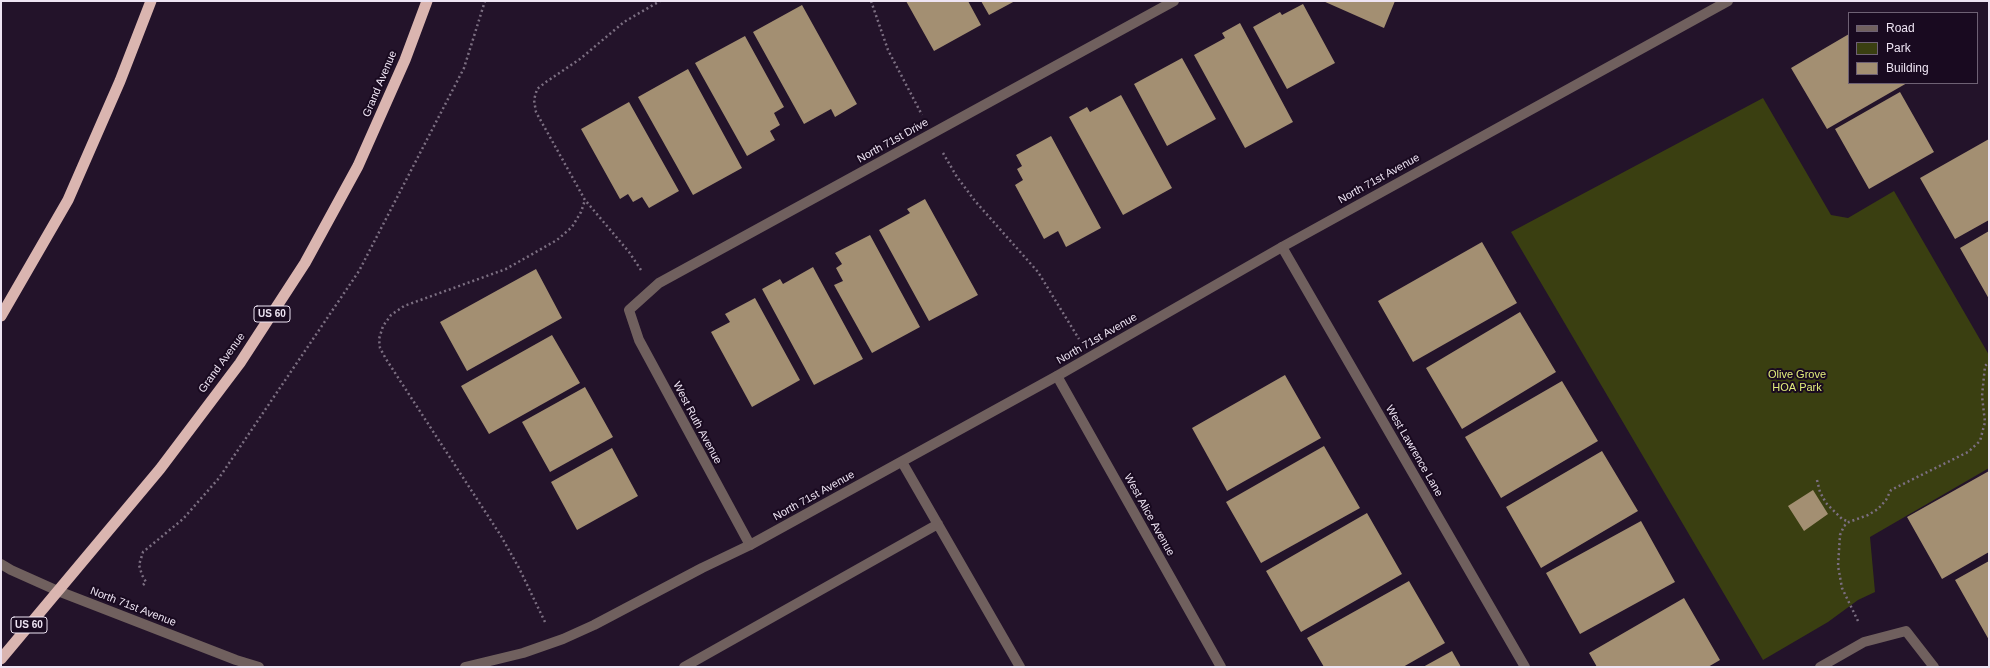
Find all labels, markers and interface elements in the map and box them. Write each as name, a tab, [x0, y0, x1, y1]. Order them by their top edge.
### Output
legend	[1848, 12, 1978, 84]
text: Road	[1886, 21, 1915, 35]
text: Park	[1886, 41, 1911, 55]
street label: Grand Avenue	[360, 49, 400, 119]
text: Building	[1886, 61, 1929, 75]
street label: North 71st Drive	[855, 116, 931, 166]
street label: North 71st Avenue	[1336, 151, 1422, 207]
road number: US 60	[254, 306, 290, 322]
street label: North 71st Avenue	[1054, 311, 1140, 367]
street label: Grand Avenue	[196, 331, 248, 395]
park label: Olive Grove HOA Park	[1768, 368, 1826, 394]
street label: West Ruth Avenue	[670, 380, 724, 466]
street label: West Lawrence Lane	[1383, 403, 1445, 499]
street label: North 71st Avenue	[771, 468, 857, 524]
street label: West Alice Avenue	[1121, 472, 1177, 558]
street label: North 71st Avenue	[88, 585, 178, 629]
road number: US 60	[11, 617, 47, 633]

